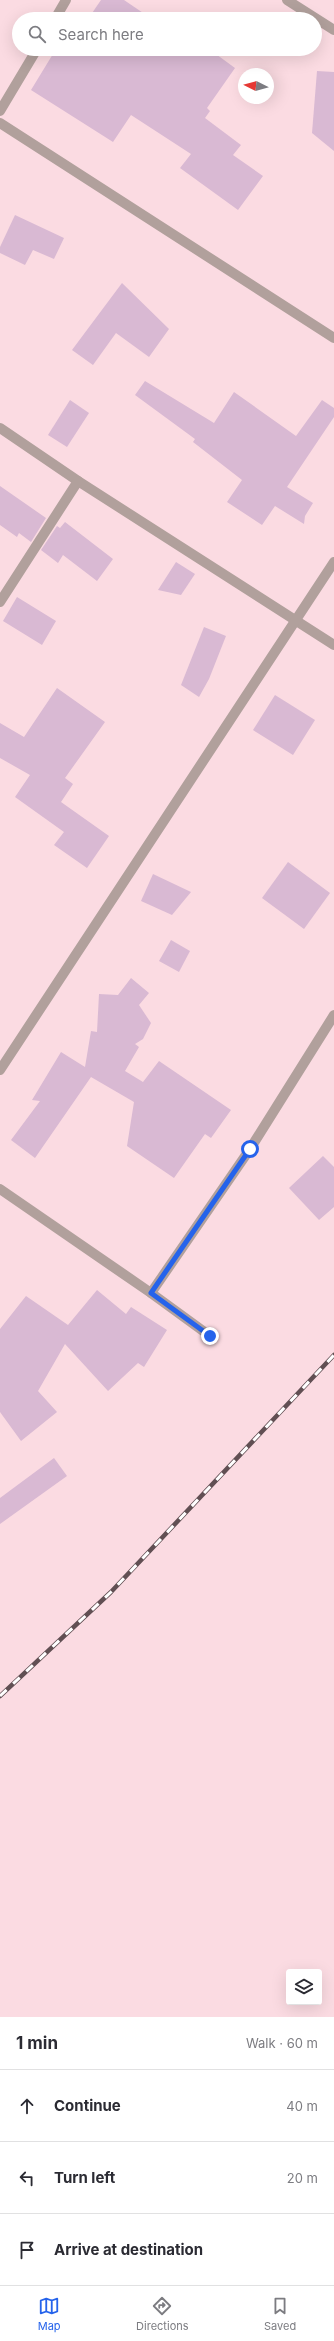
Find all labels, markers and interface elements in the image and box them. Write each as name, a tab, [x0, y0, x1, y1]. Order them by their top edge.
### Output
search box	[12, 12, 322, 56]
icon: search	[26, 23, 48, 45]
text: Search here	[58, 25, 144, 44]
north arrow	[238, 68, 274, 104]
route start	[241, 1140, 259, 1158]
route end	[201, 1327, 219, 1345]
map controls	[286, 1969, 322, 2005]
button: layers	[286, 1969, 322, 2005]
text: 1 min	[16, 2033, 58, 2053]
text: Walk · 60 m	[246, 2035, 318, 2051]
icon: ahead	[16, 2095, 38, 2117]
text: Continue	[54, 2096, 121, 2115]
text: 40 m	[286, 2098, 318, 2114]
icon: left	[16, 2167, 38, 2189]
text: Turn left	[54, 2168, 115, 2187]
text: 20 m	[287, 2170, 318, 2186]
icon: arrive	[16, 2239, 38, 2261]
text: Arrive at destination	[54, 2240, 203, 2259]
tab: Map	[38, 2295, 61, 2333]
tab: Directions	[136, 2295, 189, 2333]
tab: Saved	[264, 2295, 296, 2333]

